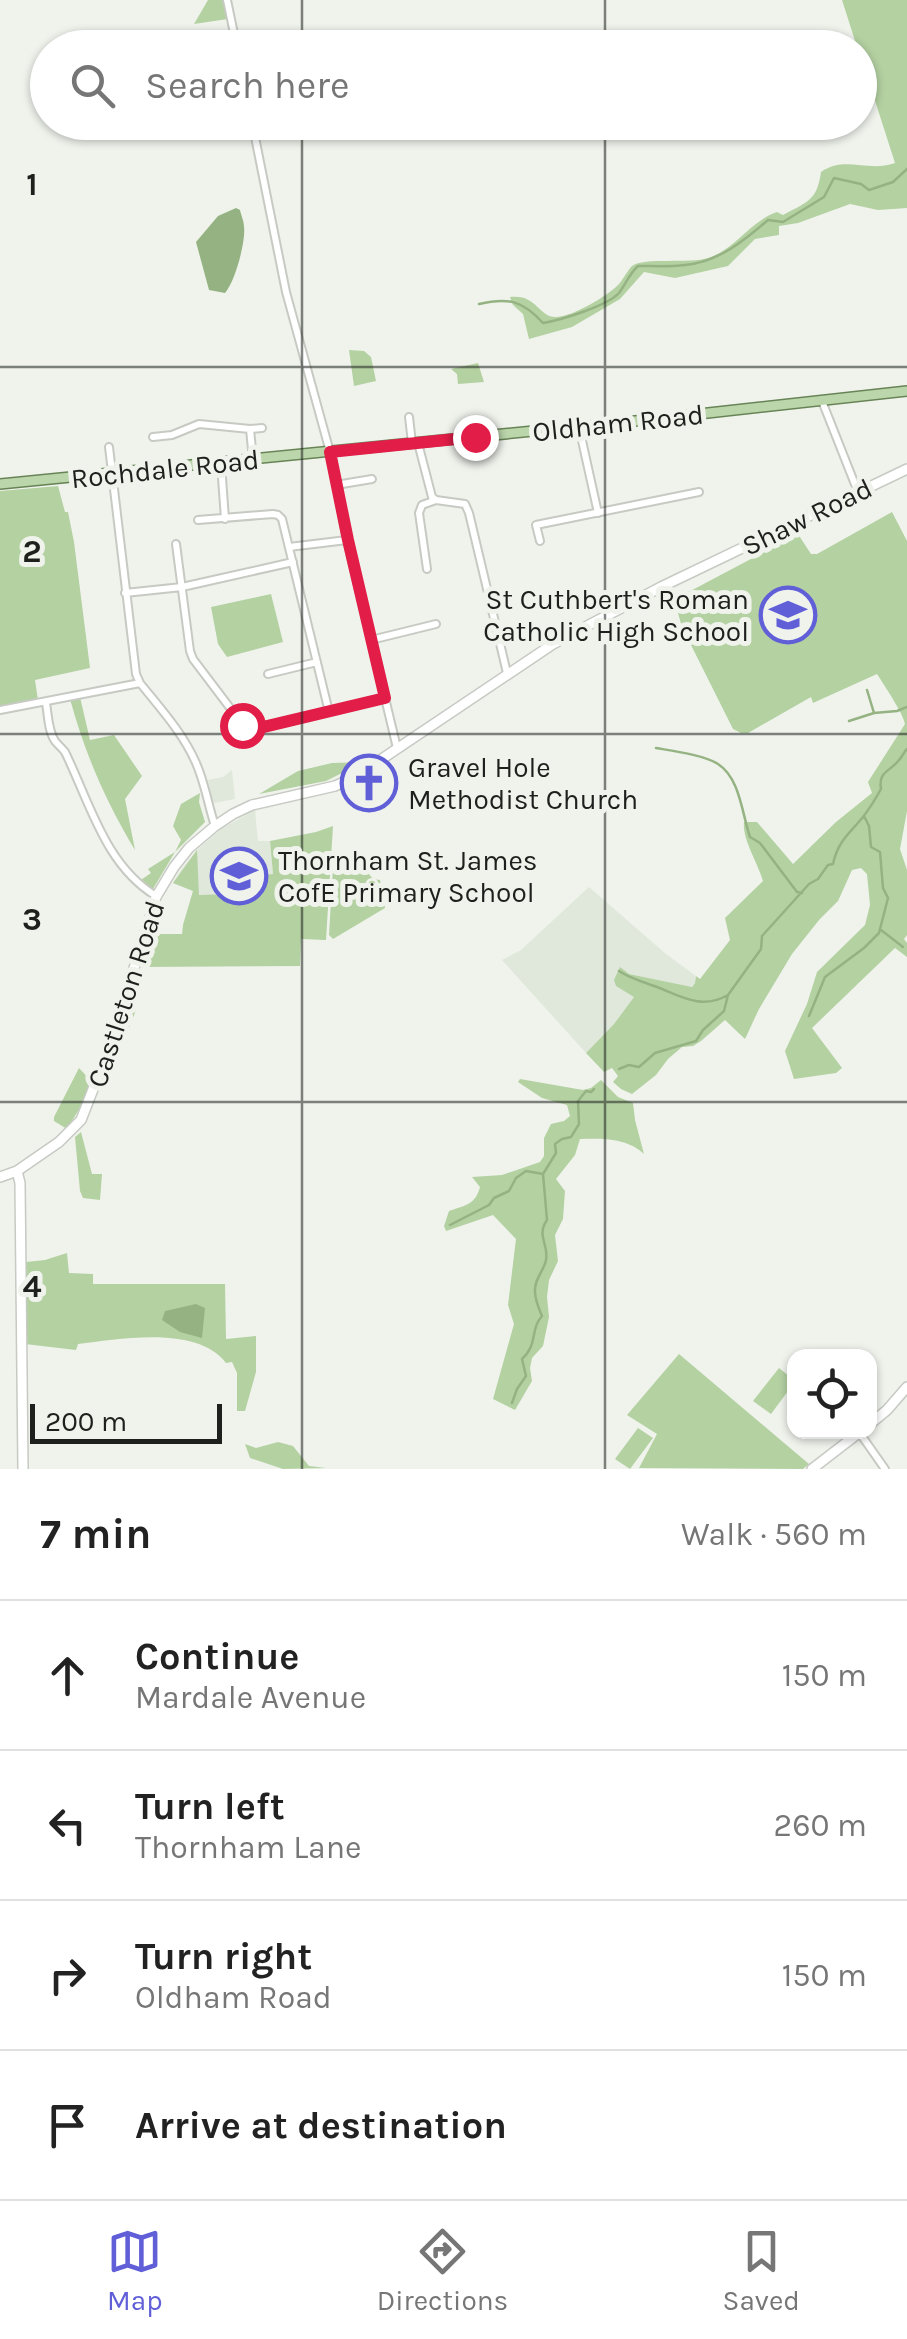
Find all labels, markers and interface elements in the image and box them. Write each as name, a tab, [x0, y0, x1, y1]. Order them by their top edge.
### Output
search box	[30, 30, 877, 140]
icon: search	[65, 58, 120, 113]
text: Search here	[145, 63, 349, 108]
text: 1	[26, 166, 38, 203]
street label: Oldham Road	[531, 398, 705, 448]
route end	[453, 415, 499, 461]
street label: Rochdale Road	[69, 443, 261, 495]
street label: Shaw Road	[737, 471, 877, 563]
text: 2	[22, 533, 42, 570]
place label: St Cuthbert's Roman Catholic High School	[483, 583, 749, 648]
school or university icon: St Cuthbert's Roman Catholic High School	[758, 585, 818, 645]
route start	[220, 703, 266, 749]
place label: Gravel Hole Methodist Church	[408, 751, 638, 816]
church icon: Gravel Hole Methodist Church	[339, 753, 399, 813]
place label: Thornham St. James CofE Primary School	[278, 844, 538, 909]
school or university icon: Thornham St. James CofE Primary School	[209, 846, 269, 906]
street label: Castleton Road	[80, 897, 172, 1091]
text: 3	[22, 901, 42, 938]
text: 4	[22, 1268, 42, 1305]
map controls	[787, 1349, 877, 1439]
button: locate	[787, 1349, 877, 1439]
scale bar	[30, 1399, 222, 1444]
text: 200 m	[45, 1405, 127, 1438]
text: 7 min	[40, 1509, 151, 1559]
text: Walk · 560 m	[681, 1516, 867, 1553]
text: Continue	[135, 1634, 299, 1679]
icon: ahead	[40, 1648, 95, 1703]
text: 150 m	[782, 1657, 867, 1694]
text: Mardale Avenue	[135, 1679, 366, 1716]
text: Turn left	[135, 1784, 285, 1829]
icon: left	[40, 1798, 95, 1853]
text: 260 m	[774, 1807, 867, 1844]
text: Thornham Lane	[135, 1829, 361, 1866]
text: Turn right	[135, 1934, 312, 1979]
icon: right	[40, 1948, 95, 2003]
text: 150 m	[782, 1957, 867, 1994]
text: Oldham Road	[135, 1979, 332, 2016]
icon: arrive	[40, 2098, 95, 2153]
text: Arrive at destination	[135, 2103, 507, 2148]
tab: Map	[107, 2224, 163, 2317]
tab: Directions	[377, 2224, 508, 2317]
tab: Saved	[722, 2224, 800, 2317]

